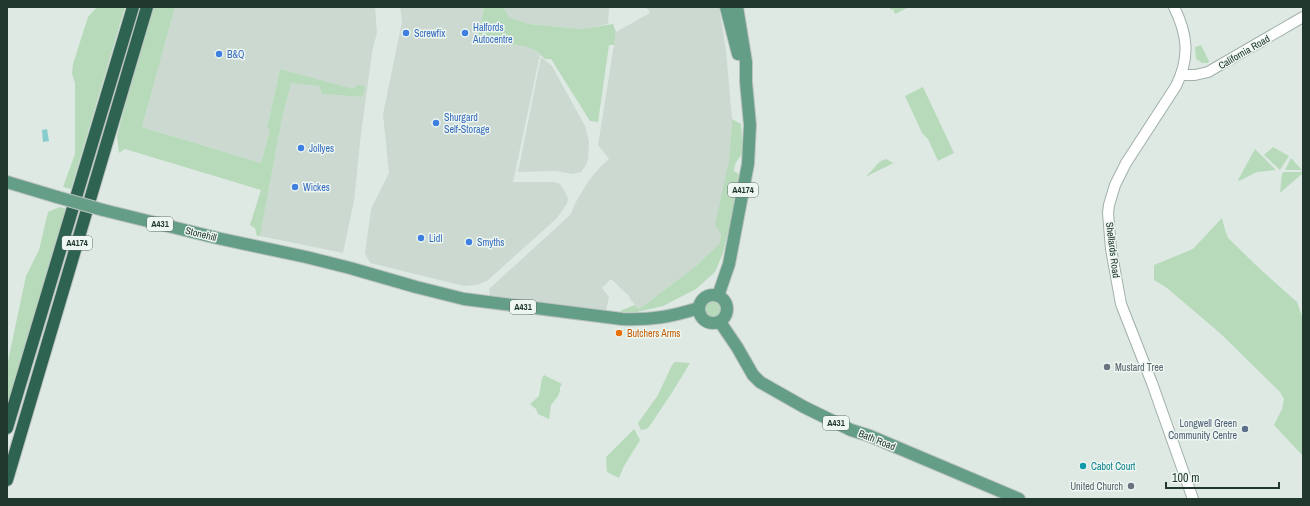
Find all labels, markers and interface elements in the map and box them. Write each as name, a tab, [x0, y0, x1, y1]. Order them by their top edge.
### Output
place label: Halfords Autocentre	[472, 21, 513, 46]
place label: Screwfix	[414, 27, 446, 40]
marker: Screwfix	[401, 28, 411, 38]
marker: Halfords Autocentre	[460, 28, 470, 38]
street label: California Road	[1216, 32, 1272, 72]
place label: B&Q	[227, 48, 244, 61]
marker: B&Q	[214, 49, 224, 59]
place label: Shurgard Self-Storage	[444, 111, 490, 136]
marker: Shurgard Self-Storage	[431, 118, 441, 128]
place label: Jollyes	[309, 142, 334, 155]
marker: Jollyes	[296, 143, 306, 153]
place label: Wickes	[303, 181, 330, 194]
marker: Wickes	[290, 182, 300, 192]
road number: A4174	[728, 183, 758, 197]
road number: A431	[147, 217, 173, 231]
street label: Shellards Road	[1103, 221, 1123, 279]
street label: Stonehill	[184, 224, 218, 244]
place label: Lidl	[429, 232, 442, 245]
marker: Lidl	[416, 233, 426, 243]
road number: A4174	[62, 236, 92, 250]
place label: Smyths	[477, 236, 504, 249]
marker: Smyths	[464, 237, 474, 247]
road number: A431	[510, 300, 536, 314]
place label: Butchers Arms	[627, 327, 680, 340]
marker: Butchers Arms	[614, 328, 624, 338]
place label: Mustard Tree	[1115, 361, 1164, 374]
marker: Mustard Tree	[1102, 362, 1112, 372]
road number: A431	[823, 416, 849, 430]
place label: Longwell Green Community Centre	[1168, 417, 1237, 442]
marker: Longwell Green Community Centre	[1240, 424, 1250, 434]
street label: Bath Road	[857, 427, 897, 453]
place label: Cabot Court	[1091, 460, 1136, 473]
marker: Cabot Court	[1078, 461, 1088, 471]
scale bar	[1166, 464, 1279, 490]
text: 100 m	[1172, 470, 1199, 486]
place label: United Church	[1070, 480, 1123, 493]
marker: United Church	[1126, 481, 1136, 491]

